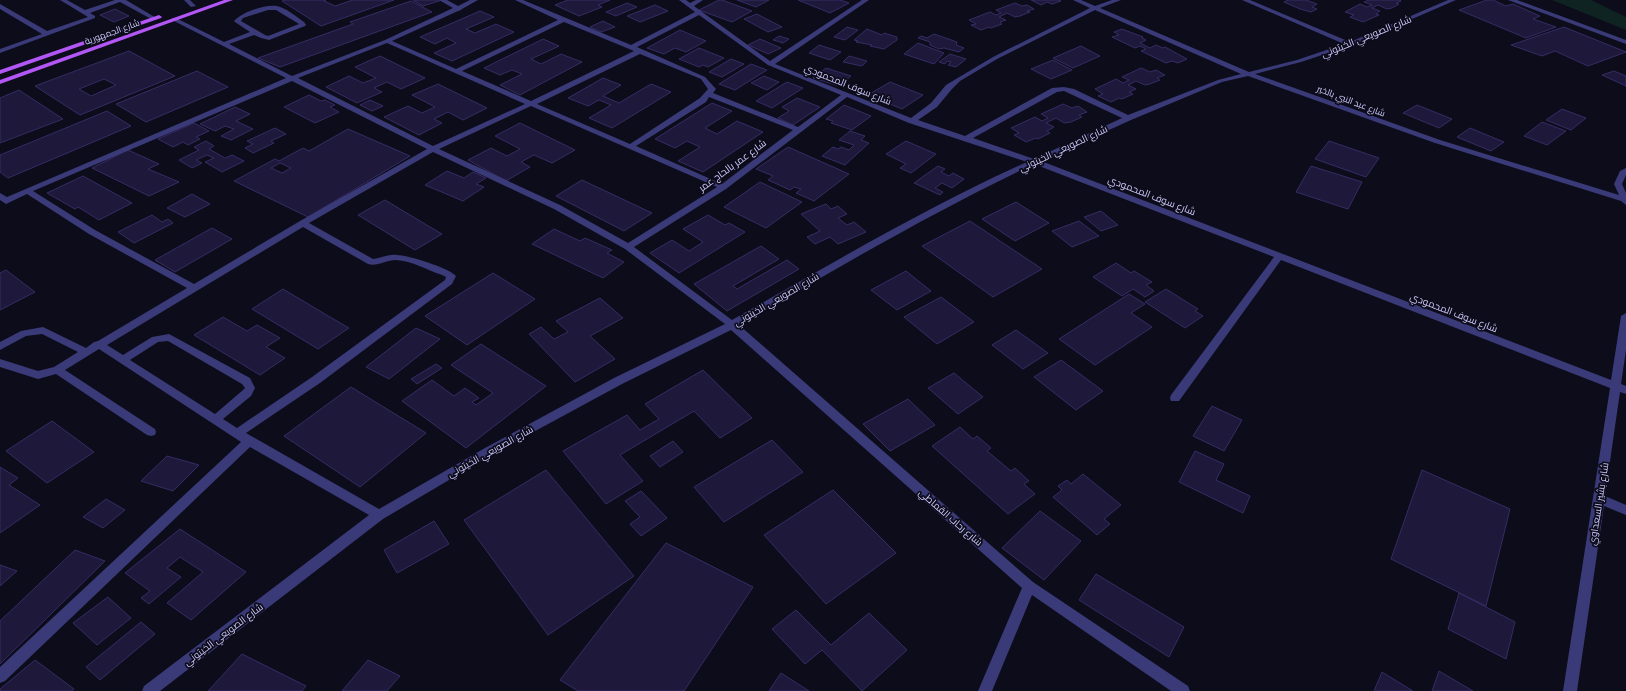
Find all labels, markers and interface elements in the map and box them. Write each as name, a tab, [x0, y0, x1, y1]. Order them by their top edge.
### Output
street label: شارع الصويعي الخيتوني	[1320, 13, 1414, 61]
street label: شارع الجمهورية	[83, 17, 141, 48]
street label: شارع سوف المحمودي	[802, 62, 893, 109]
street label: شارع عبد النبي بالخير	[1314, 83, 1387, 120]
street label: شارع الصويعي الخيتوني	[1017, 123, 1110, 176]
street label: شارع عمر بالحاج عمر	[696, 137, 769, 195]
street label: شارع سوف المحمودي	[1106, 174, 1197, 219]
street label: شارع الصويعي الخيتوني	[732, 271, 822, 330]
street label: شارع سوف المحمودي	[1408, 291, 1499, 336]
street label: شارع الصويعي الخيتوني	[445, 423, 536, 481]
street label: شارع بشير السعداوي	[1586, 462, 1612, 547]
street label: شارع رحاب القماطي	[915, 487, 985, 550]
street label: شارع الصويعي الخيتوني	[182, 601, 266, 669]

